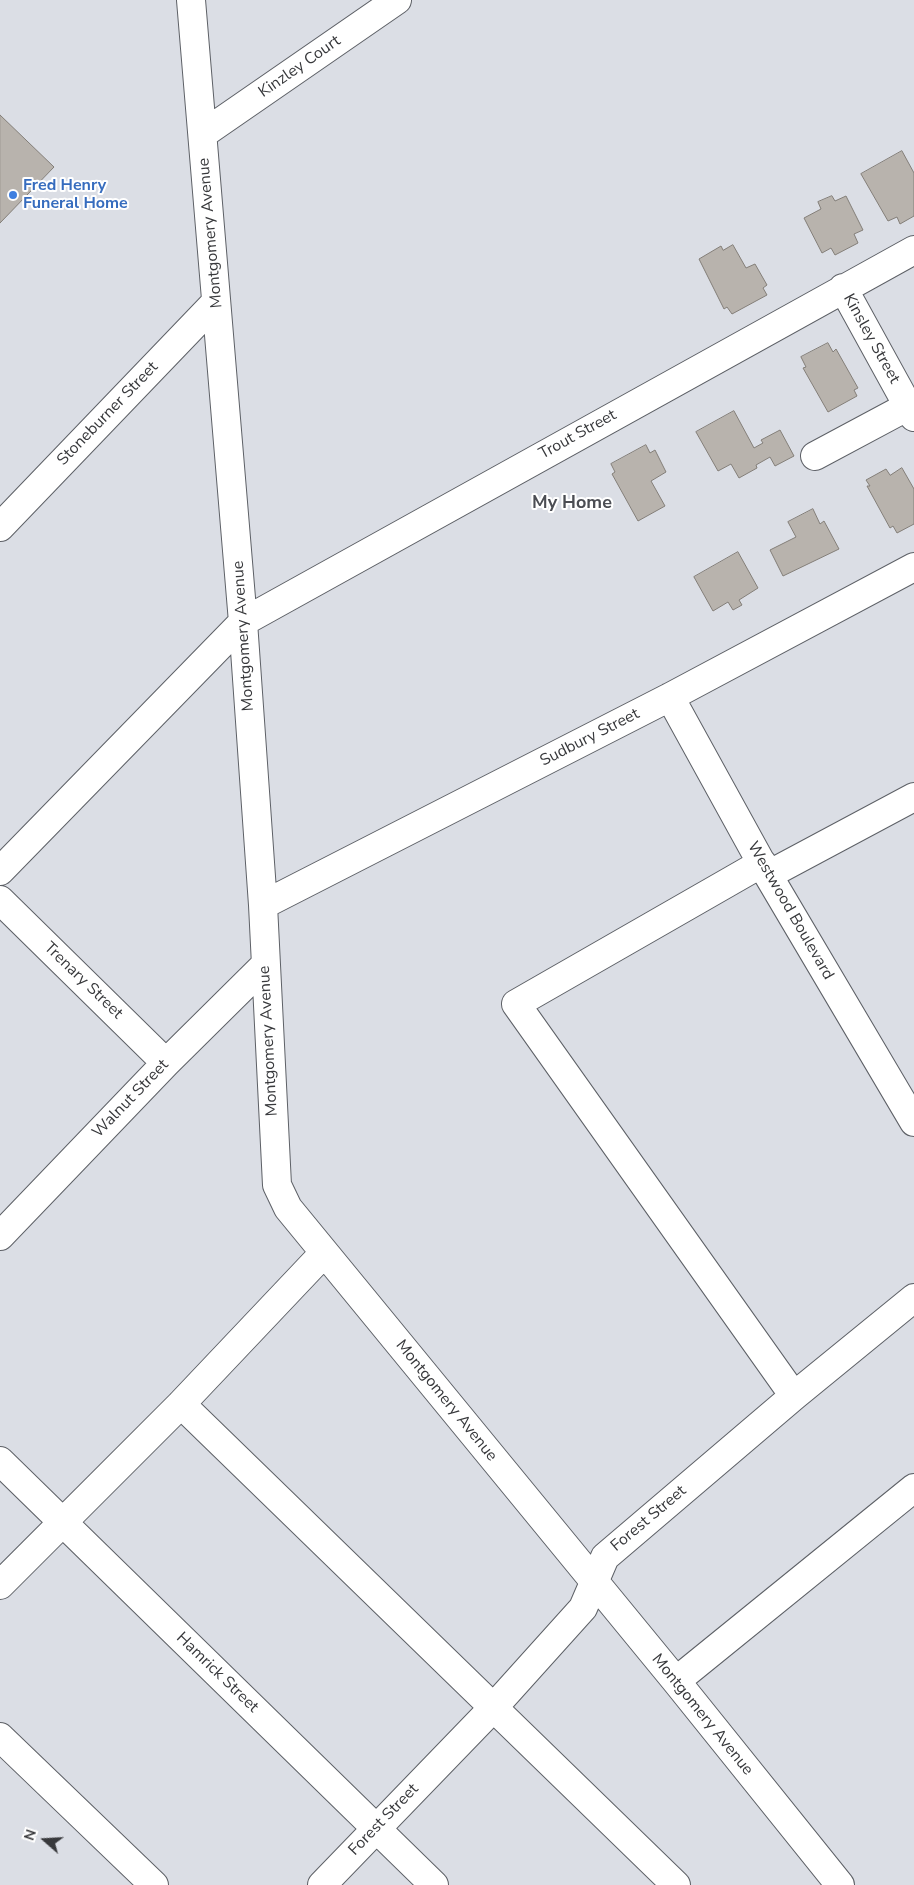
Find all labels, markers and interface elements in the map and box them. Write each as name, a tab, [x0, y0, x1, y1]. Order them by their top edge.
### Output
street label: Kinzley Court	[255, 32, 345, 102]
street label: Montgomery Avenue	[195, 157, 227, 309]
place label: Fred Henry Funeral Home	[23, 176, 128, 214]
marker: Fred Henry Funeral Home	[7, 189, 19, 201]
street label: Kinsley Street	[838, 291, 904, 387]
street label: Stoneburner Street	[54, 358, 162, 470]
street label: Trout Street	[536, 406, 620, 464]
district label: My Home	[532, 493, 612, 515]
street label: Montgomery Avenue	[229, 560, 259, 712]
street label: Sudbury Street	[537, 705, 643, 771]
street label: Westwood Boulevard	[743, 839, 837, 983]
street label: Trenary Street	[40, 939, 126, 1023]
street label: Montgomery Avenue	[255, 965, 283, 1117]
street label: Walnut Street	[89, 1056, 173, 1142]
street label: Montgomery Avenue	[391, 1336, 501, 1466]
street label: Forest Street	[607, 1482, 691, 1556]
street label: Hamrick Street	[172, 1629, 262, 1717]
street label: Montgomery Avenue	[647, 1650, 757, 1780]
street label: Forest Street	[345, 1780, 423, 1860]
north arrow	[20, 1815, 70, 1865]
text: N	[20, 1827, 41, 1843]

